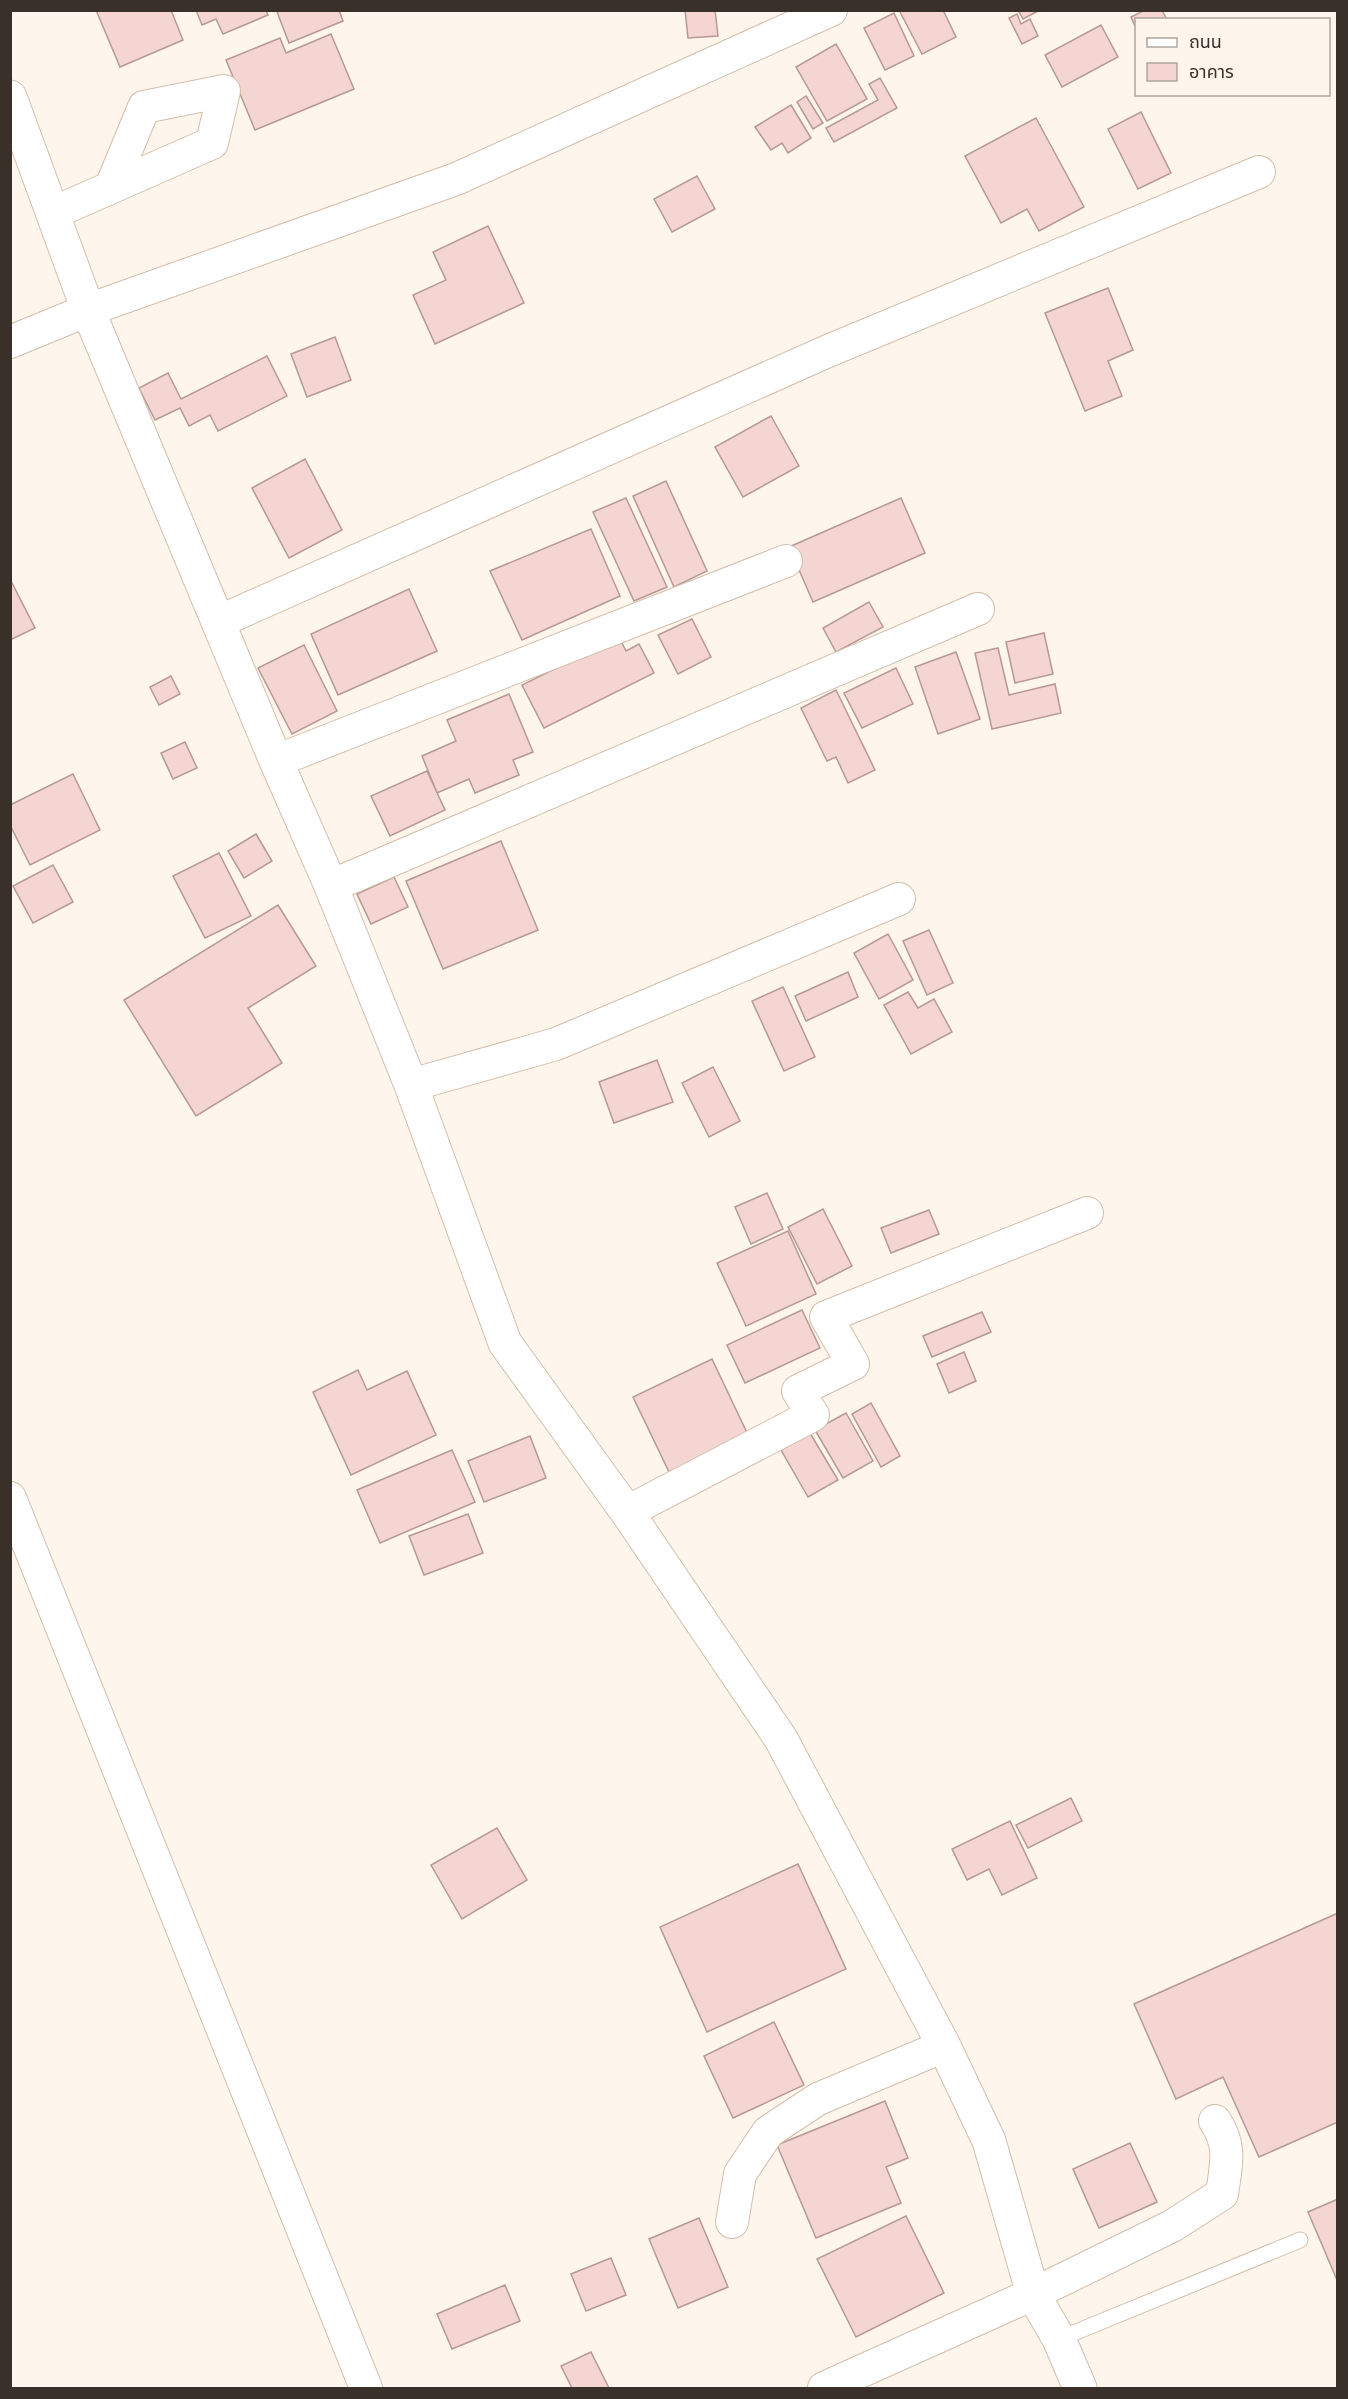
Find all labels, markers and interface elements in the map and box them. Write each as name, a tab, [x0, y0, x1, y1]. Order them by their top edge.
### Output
legend	[1135, 18, 1330, 96]
text: ถนน	[1189, 29, 1222, 56]
text: อาคาร	[1189, 59, 1234, 86]

